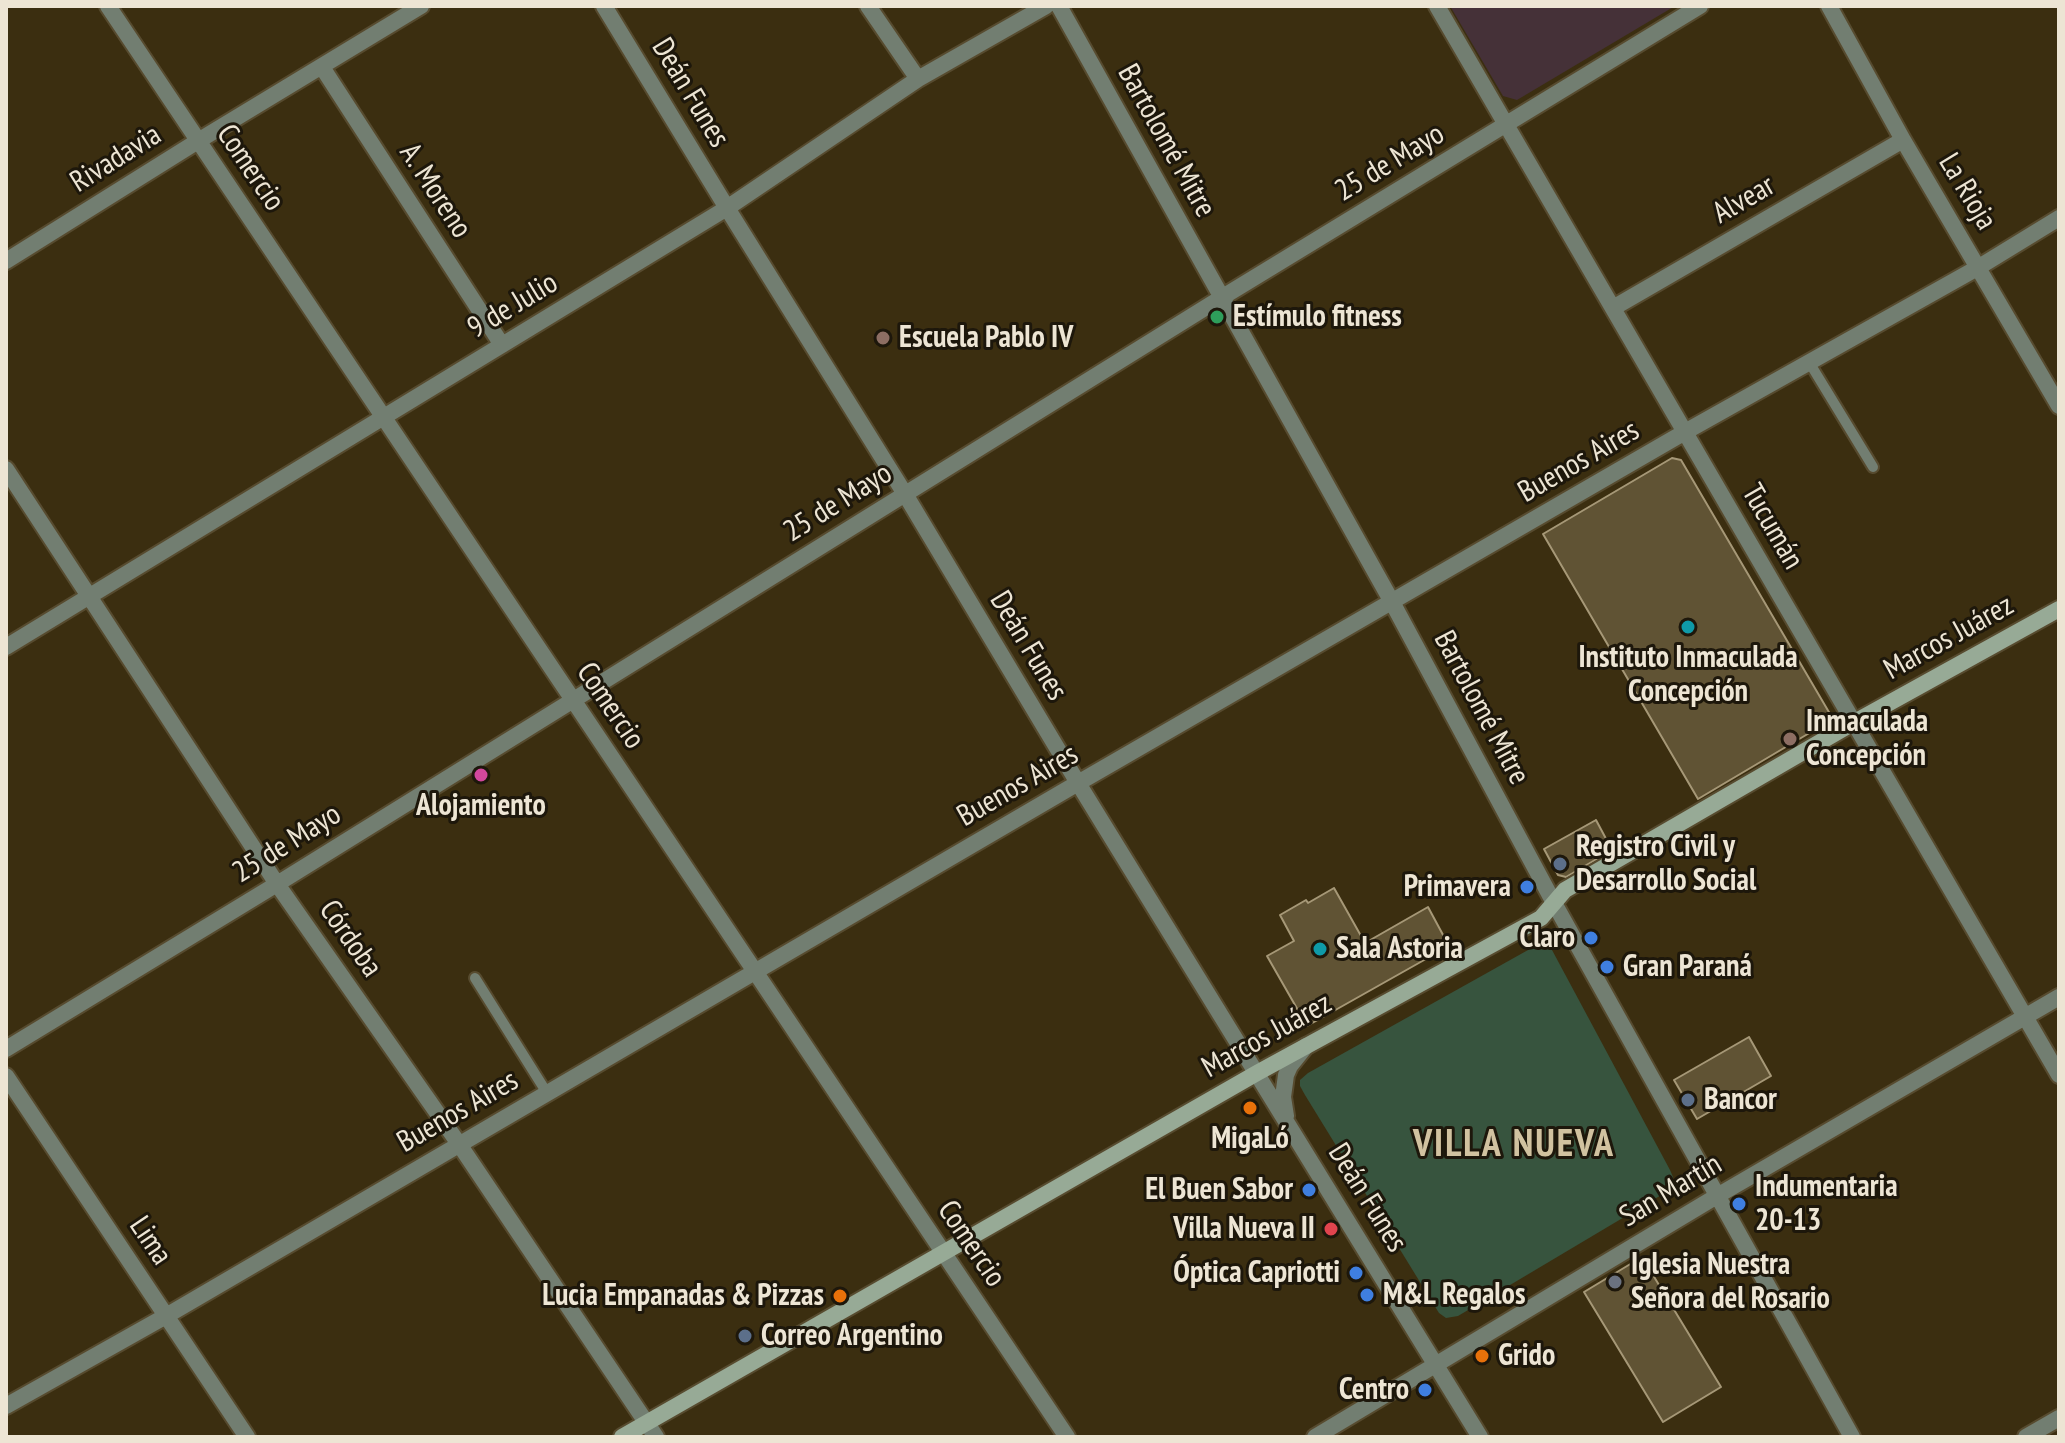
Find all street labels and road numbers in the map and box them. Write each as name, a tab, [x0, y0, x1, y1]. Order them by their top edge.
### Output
street label: Deán Funes	[643, 32, 737, 154]
street label: Bartolomé Mitre	[1109, 58, 1223, 224]
street label: Rivadavia	[64, 117, 168, 201]
street label: 25 de Mayo	[1329, 117, 1451, 209]
street label: Comercio	[208, 118, 292, 218]
street label: A. Moreno	[391, 137, 479, 245]
street label: La Rioja	[1930, 147, 2004, 237]
street label: Alvear	[1707, 168, 1781, 232]
street label: 9 de Julio	[462, 265, 564, 347]
street label: Buenos Aires	[1512, 413, 1646, 511]
street label: 25 de Mayo	[777, 456, 899, 550]
street label: Tucumán	[1733, 478, 1811, 576]
street label: Deán Funes	[981, 585, 1075, 707]
street label: Marcos Juárez	[1878, 588, 2020, 688]
street label: Bartolomé Mitre	[1425, 625, 1537, 791]
street label: Comercio	[568, 656, 652, 756]
street label: Buenos Aires	[951, 737, 1085, 835]
street label: 25 de Mayo	[226, 797, 348, 891]
street label: Córdoba	[311, 894, 389, 984]
street label: Marcos Juárez	[1196, 986, 1338, 1086]
street label: Buenos Aires	[391, 1063, 525, 1161]
street label: Deán Funes	[1320, 1137, 1414, 1259]
street label: San Martín	[1614, 1147, 1728, 1235]
street label: Comercio	[929, 1194, 1013, 1294]
street label: Lima	[121, 1210, 179, 1272]

